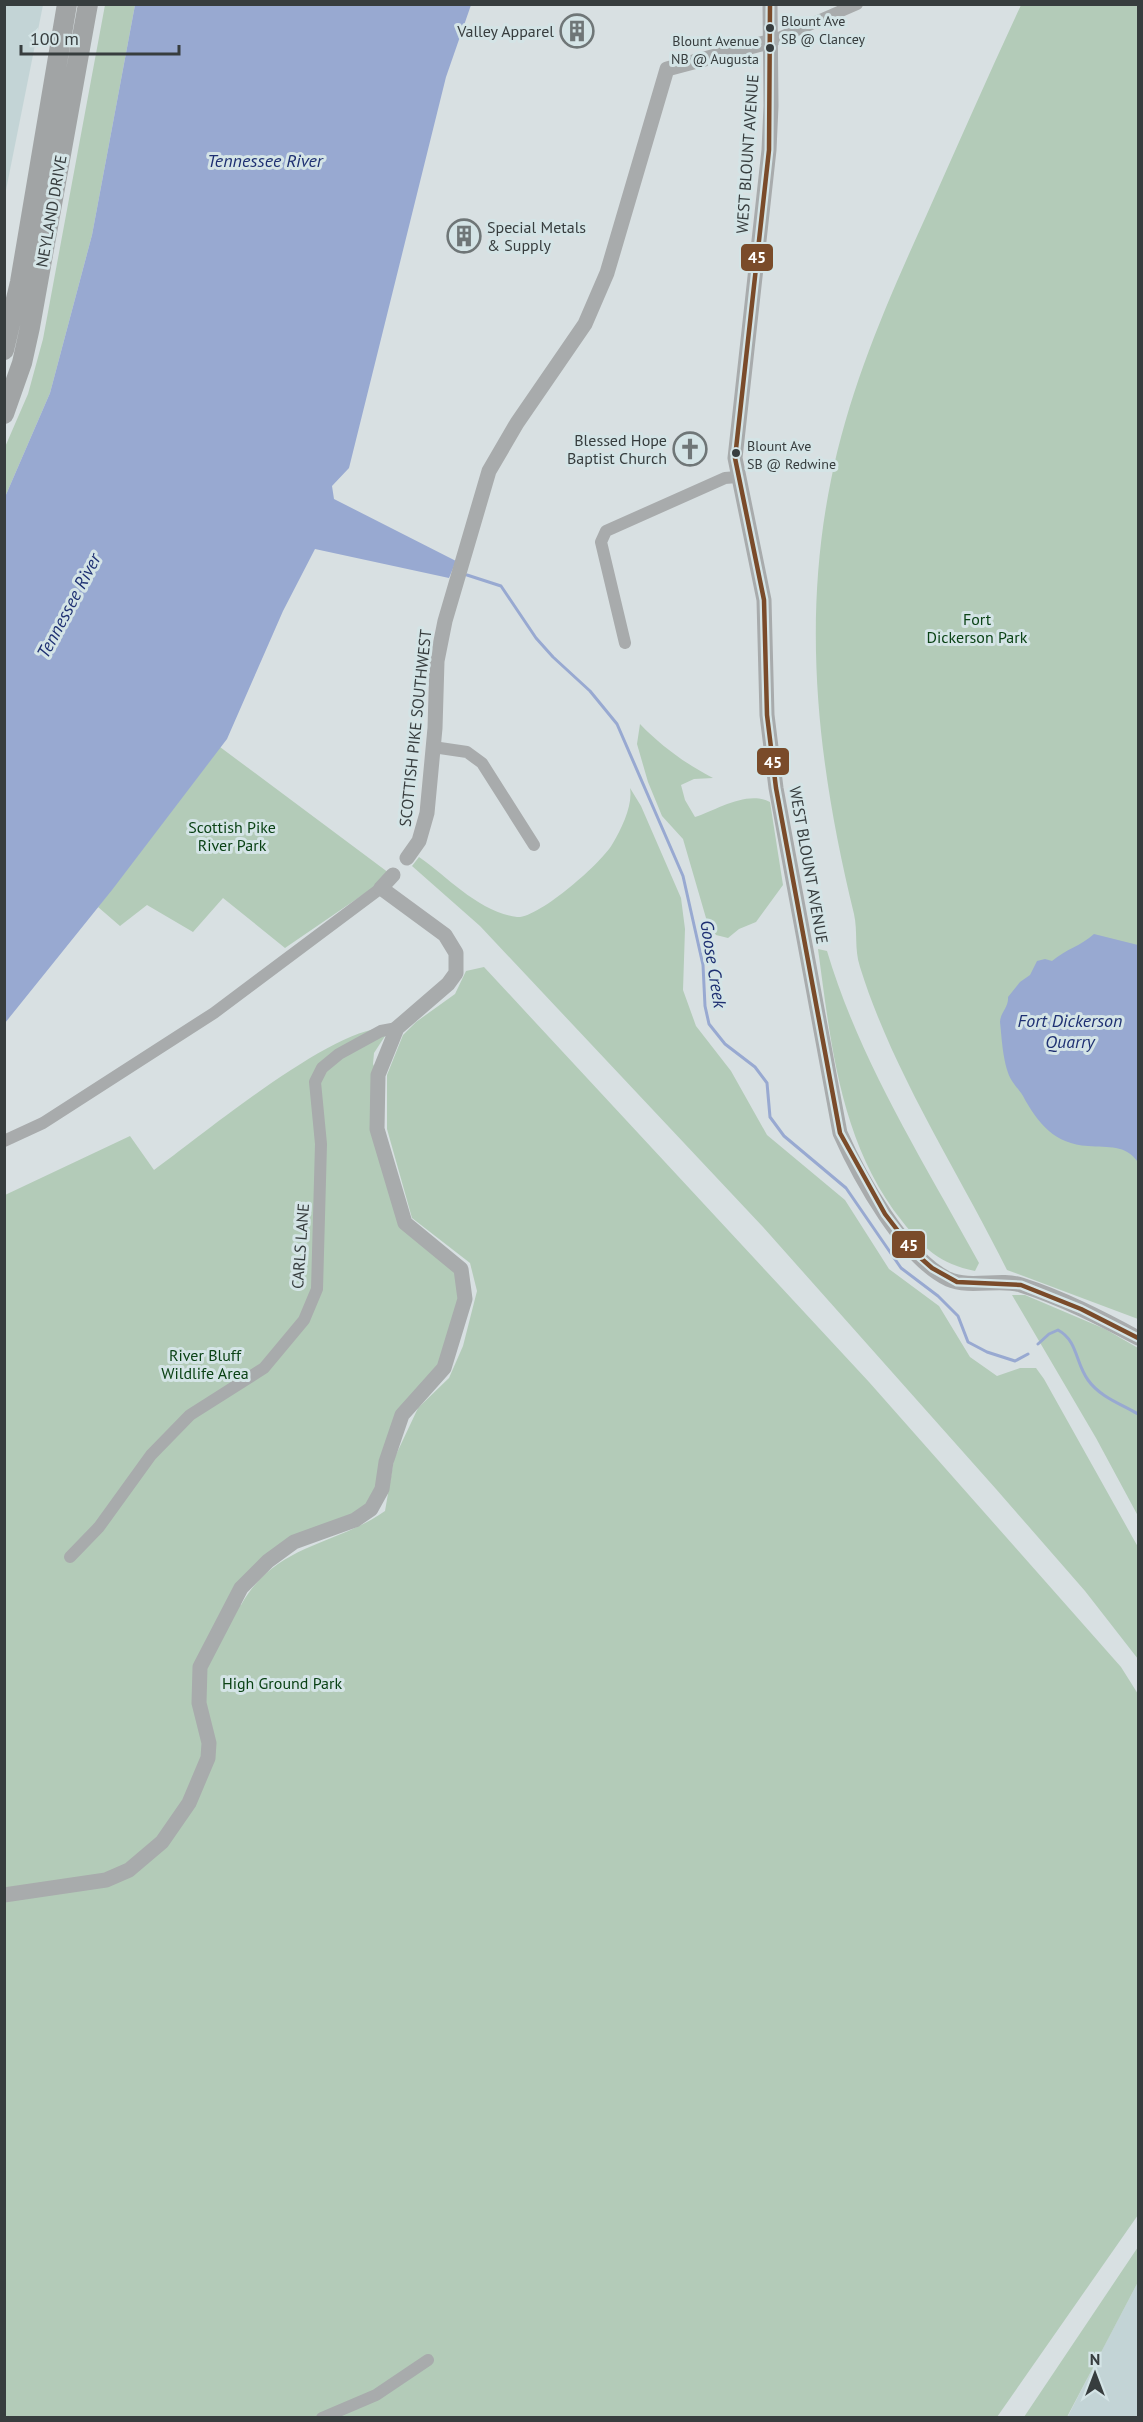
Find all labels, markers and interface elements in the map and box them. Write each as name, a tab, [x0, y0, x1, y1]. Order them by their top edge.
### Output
place label: Blount Ave SB @ Clancey	[781, 12, 865, 48]
building icon: Valley Apparel	[559, 13, 595, 49]
scale bar	[21, 18, 178, 56]
place label: Valley Apparel	[456, 21, 554, 41]
marker: Blount Ave SB @ Clancey	[764, 22, 776, 34]
text: 100 m	[30, 27, 79, 50]
place label: Blount Avenue NB @ Augusta	[671, 32, 759, 68]
marker: Blount Avenue NB @ Augusta	[764, 42, 776, 54]
street label: WEST BLOUNT AVENUE	[731, 74, 763, 234]
water label: Tennessee River	[207, 149, 324, 172]
street label: NEYLAND DRIVE	[31, 153, 71, 269]
place label: Special Metals & Supply	[487, 217, 586, 255]
building icon: Special Metals & Supply	[446, 218, 482, 254]
line badge: 45	[740, 243, 774, 272]
text: 45	[748, 247, 766, 267]
place label: Blessed Hope Baptist Church	[567, 430, 667, 468]
church icon: Blessed Hope Baptist Church	[672, 431, 708, 467]
place label: Blount Ave SB @ Redwine	[747, 437, 836, 473]
marker: Blount Ave SB @ Redwine	[730, 447, 742, 459]
water label: Tennessee River	[31, 548, 106, 662]
park label: Fort Dickerson Park	[927, 609, 1028, 647]
street label: SCOTTISH PIKE SOUTHWEST	[395, 628, 435, 828]
line badge: 45	[756, 747, 790, 776]
text: 45	[764, 752, 782, 772]
street label: WEST BLOUNT AVENUE	[785, 785, 833, 945]
park label: Scottish Pike River Park	[188, 817, 276, 855]
water label: Goose Creek	[695, 918, 732, 1010]
water label: Fort Dickerson Quarry	[1018, 1009, 1122, 1053]
street label: CARLS LANE	[287, 1203, 313, 1289]
line badge: 45	[891, 1230, 926, 1259]
text: 45	[900, 1235, 918, 1255]
park label: River Bluff Wildlife Area	[161, 1345, 249, 1383]
park label: High Ground Park	[222, 1673, 342, 1693]
north arrow	[1065, 2344, 1125, 2404]
text: N	[1090, 2349, 1100, 2369]

